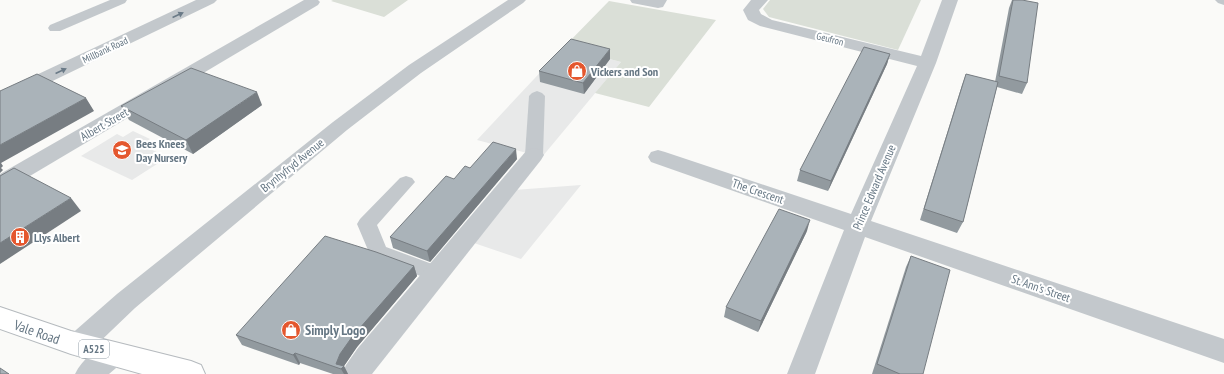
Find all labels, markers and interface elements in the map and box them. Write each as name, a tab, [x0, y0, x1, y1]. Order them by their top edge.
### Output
one-way arrow	[172, 12, 184, 18]
street label: Geufron	[815, 29, 845, 49]
street label: Millbank Road	[80, 34, 130, 66]
shop icon: Vickers and Son	[566, 60, 588, 82]
place label: Vickers and Son	[590, 64, 658, 79]
one-way arrow	[55, 68, 66, 74]
street label: Albert Street	[77, 104, 131, 144]
street label: Brynhyfryd Avenue	[257, 135, 327, 195]
place label: Bees Knees Day Nursery	[136, 136, 187, 165]
school or university icon: Bees Knees Day Nursery	[111, 139, 133, 161]
street label: Prince Edward Avenue	[849, 142, 899, 232]
street label: The Crescent	[730, 175, 786, 207]
building icon: Llys Albert	[9, 226, 31, 248]
place label: Llys Albert	[34, 230, 80, 245]
street label: St. Ann's Street	[1010, 271, 1073, 305]
street label: Vale Road	[11, 315, 62, 348]
shop icon: Simply Logo	[280, 319, 302, 341]
place label: Simply Logo	[305, 321, 366, 339]
road number: A525	[79, 340, 109, 358]

